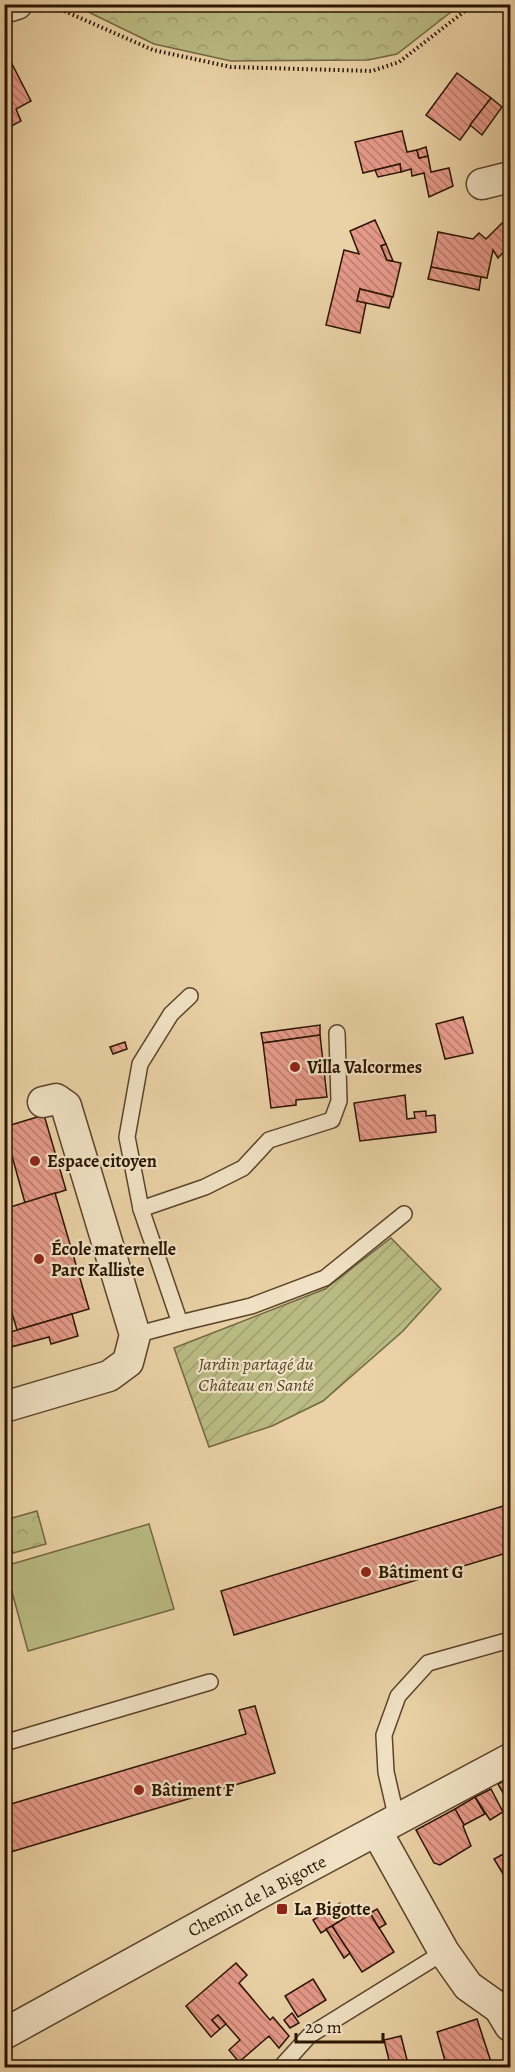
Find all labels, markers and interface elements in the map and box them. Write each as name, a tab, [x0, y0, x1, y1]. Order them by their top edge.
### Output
place label: Villa Valcormes	[306, 1055, 422, 1079]
marker: Villa Valcormes	[288, 1060, 302, 1074]
place label: Espace citoyen	[47, 1149, 157, 1173]
marker: Espace citoyen	[28, 1154, 42, 1168]
place label: École maternelle Parc Kalliste	[51, 1237, 176, 1282]
marker: École maternelle Parc Kalliste	[32, 1252, 46, 1266]
park label: Jardin partagé du Château en Santé	[197, 1352, 314, 1397]
place label: Bâtiment G	[378, 1560, 464, 1584]
marker: Bâtiment G	[359, 1565, 373, 1579]
place label: Bâtiment F	[151, 1778, 235, 1802]
marker: Bâtiment F	[132, 1783, 146, 1797]
street label: Chemin de la Bigotte	[184, 1849, 330, 1943]
place label: La Bigotte	[294, 1897, 370, 1921]
marker: La Bigotte	[275, 1902, 289, 1916]
scale bar	[296, 2006, 383, 2044]
text: 20 m	[305, 2015, 342, 2039]

